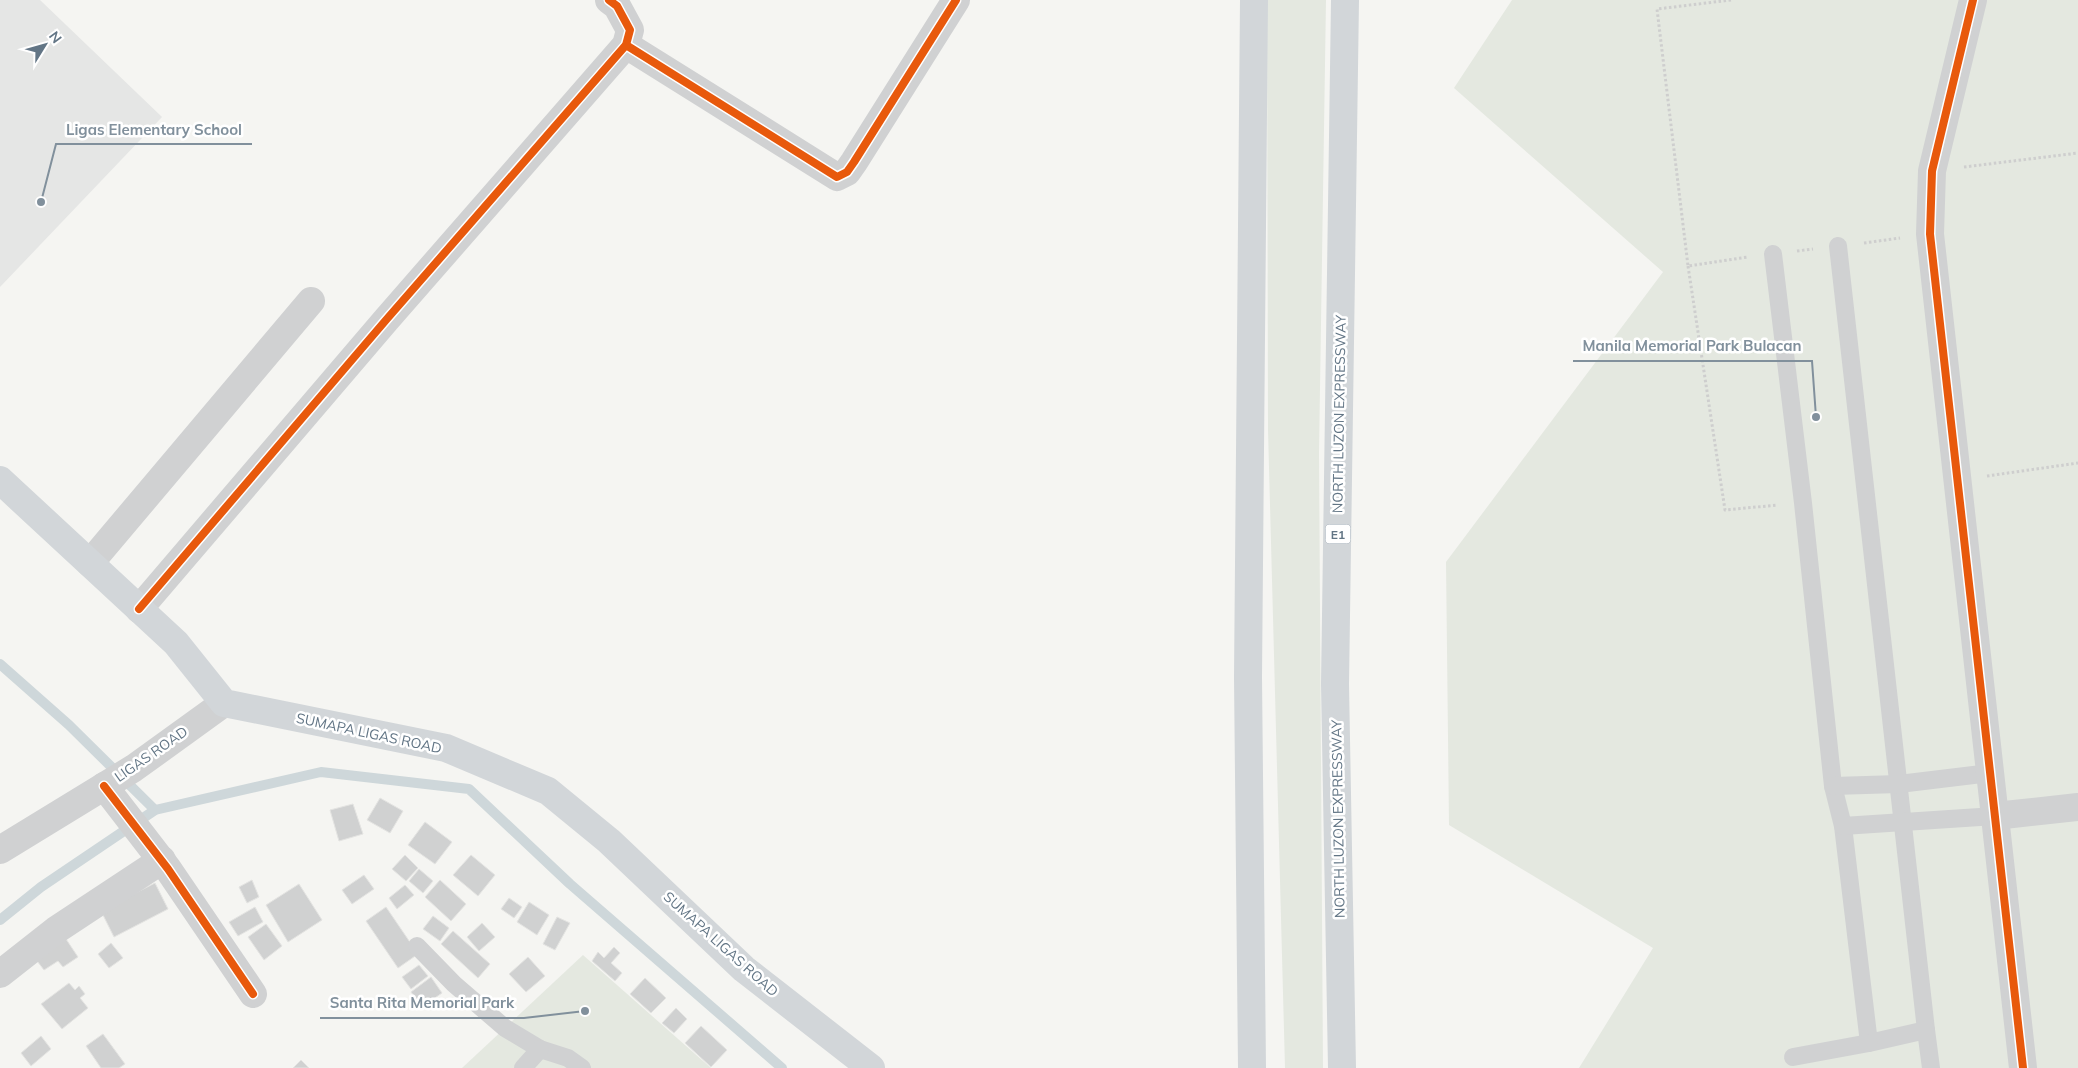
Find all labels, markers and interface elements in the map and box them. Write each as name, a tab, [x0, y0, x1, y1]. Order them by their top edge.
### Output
north arrow	[20, 20, 70, 70]
text: N	[45, 28, 66, 47]
callout: Ligas Elementary School	[56, 114, 252, 144]
text: Ligas Elementary School	[66, 120, 242, 139]
street label: NORTH LUZON EXPRESSWAY	[1328, 314, 1350, 513]
callout: Manila Memorial Park Bulacan	[1573, 331, 1812, 361]
text: Manila Memorial Park Bulacan	[1582, 336, 1802, 355]
road number: E1	[1326, 524, 1350, 544]
street label: SUMAPA LIGAS ROAD	[295, 709, 443, 757]
street label: NORTH LUZON EXPRESSWAY	[1327, 719, 1349, 918]
street label: LIGAS ROAD	[111, 722, 191, 786]
street label: SUMAPA LIGAS ROAD	[660, 888, 782, 1000]
callout: Santa Rita Memorial Park	[320, 988, 524, 1018]
text: Santa Rita Memorial Park	[330, 993, 515, 1012]

